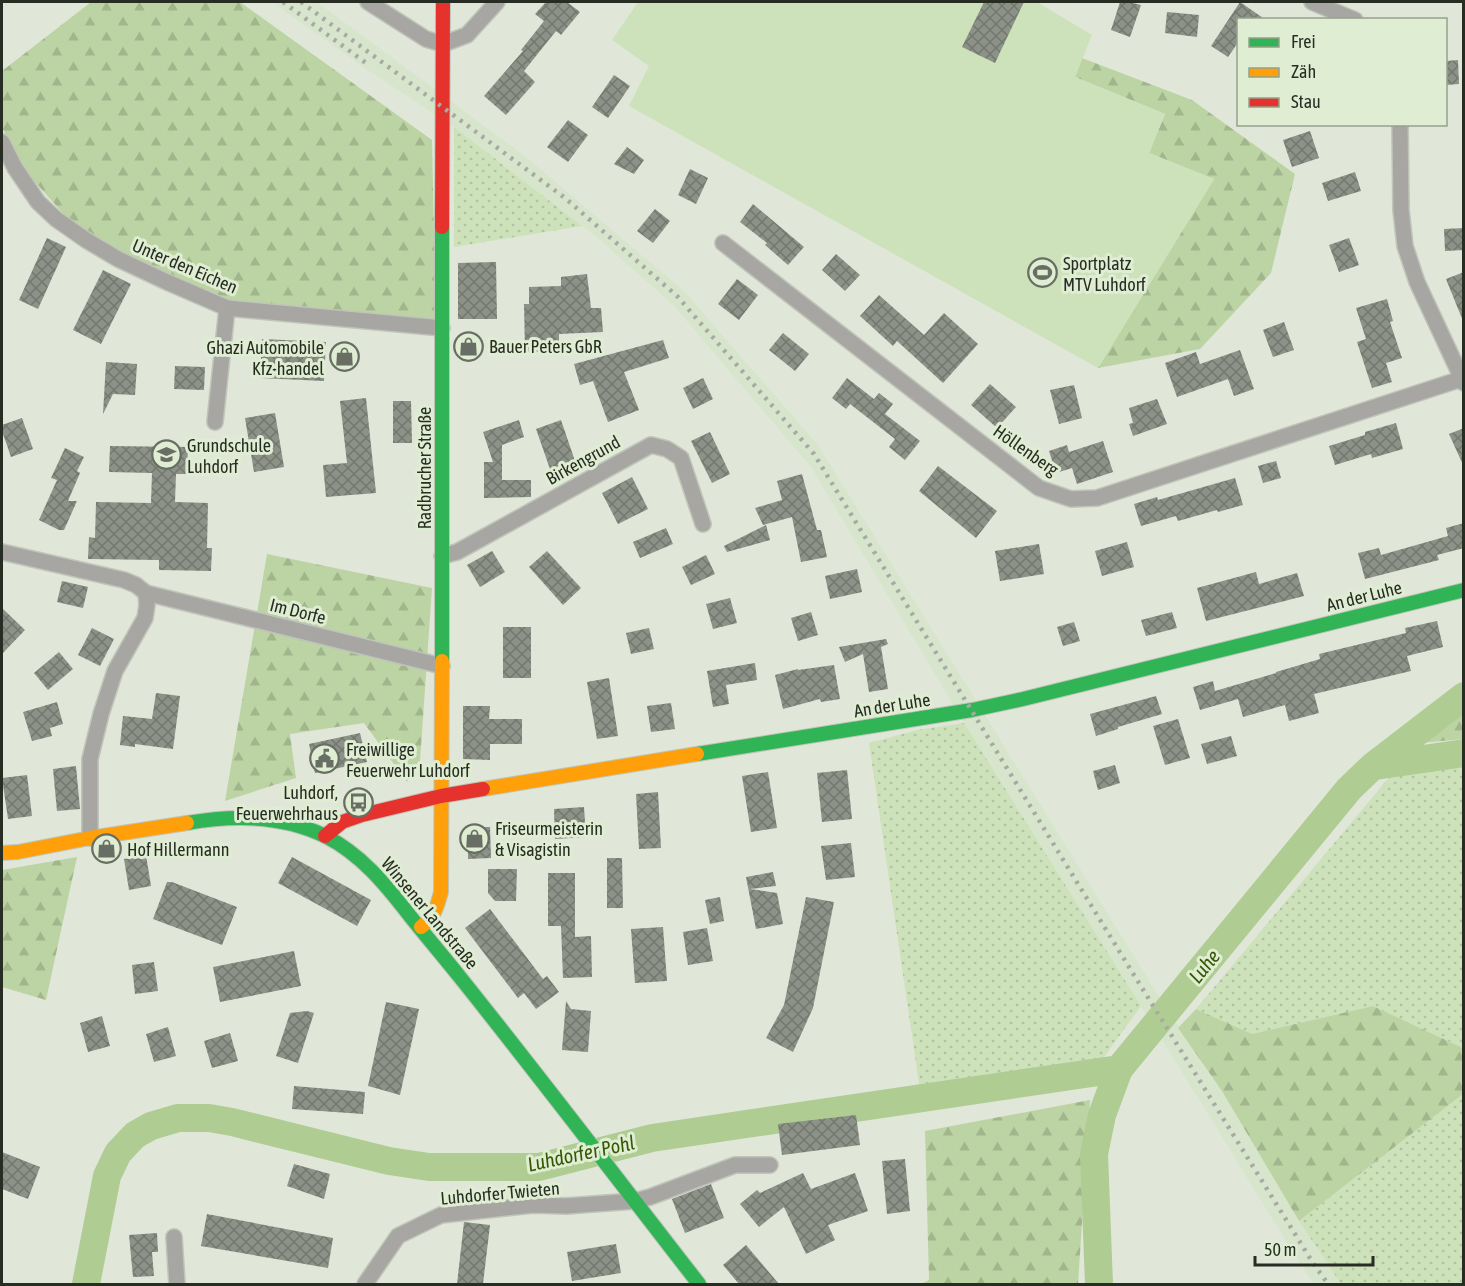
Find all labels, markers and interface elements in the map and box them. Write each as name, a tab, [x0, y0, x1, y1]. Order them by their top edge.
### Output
legend	[1237, 18, 1447, 126]
text: Frei	[1291, 31, 1316, 52]
text: Zäh	[1291, 61, 1316, 82]
text: Stau	[1291, 91, 1321, 112]
street label: Unter den Eichen	[129, 234, 241, 298]
place label: Sportplatz MTV Luhdorf	[1063, 253, 1146, 295]
sports icon: Sportplatz MTV Luhdorf	[1026, 257, 1058, 289]
shop icon: Bauer Peters GbR	[452, 330, 484, 362]
place label: Bauer Peters GbR	[489, 336, 602, 357]
place label: Ghazi Automobile Kfz-handel	[206, 337, 324, 379]
shop icon: Ghazi Automobile Kfz-handel	[329, 341, 361, 373]
street label: Radbrucher Straße	[414, 407, 435, 529]
street label: Höllenberg	[990, 420, 1063, 480]
street label: Birkengrund	[542, 431, 624, 489]
place label: Grundschule Luhdorf	[187, 435, 271, 477]
school or university icon: Grundschule Luhdorf	[150, 439, 182, 471]
street label: An der Luhe	[1324, 576, 1404, 616]
street label: Im Dorfe	[268, 594, 328, 628]
street label: An der Luhe	[852, 689, 932, 721]
place label: Freiwillige Feuerwehr Luhdorf	[346, 739, 470, 781]
public building icon: Freiwillige Feuerwehr Luhdorf	[309, 743, 341, 775]
place label: Luhdorf, Feuerwehrhaus	[236, 782, 338, 824]
bus stop icon: Luhdorf, Feuerwehrhaus	[343, 786, 375, 818]
place label: Friseurmeisterin & Visagistin	[495, 818, 603, 860]
shop icon: Friseurmeisterin & Visagistin	[458, 822, 490, 854]
shop icon: Hof Hillermann	[90, 833, 122, 865]
place label: Hof Hillermann	[127, 839, 230, 860]
street label: Winsener Landstraße	[377, 853, 483, 973]
water label: Luhe	[1184, 945, 1224, 987]
water label: Luhdorfer Pohl	[525, 1130, 637, 1176]
street label: Luhdorfer Twieten	[440, 1177, 560, 1209]
scale bar	[1255, 1229, 1374, 1267]
text: 50 m	[1264, 1239, 1296, 1260]

